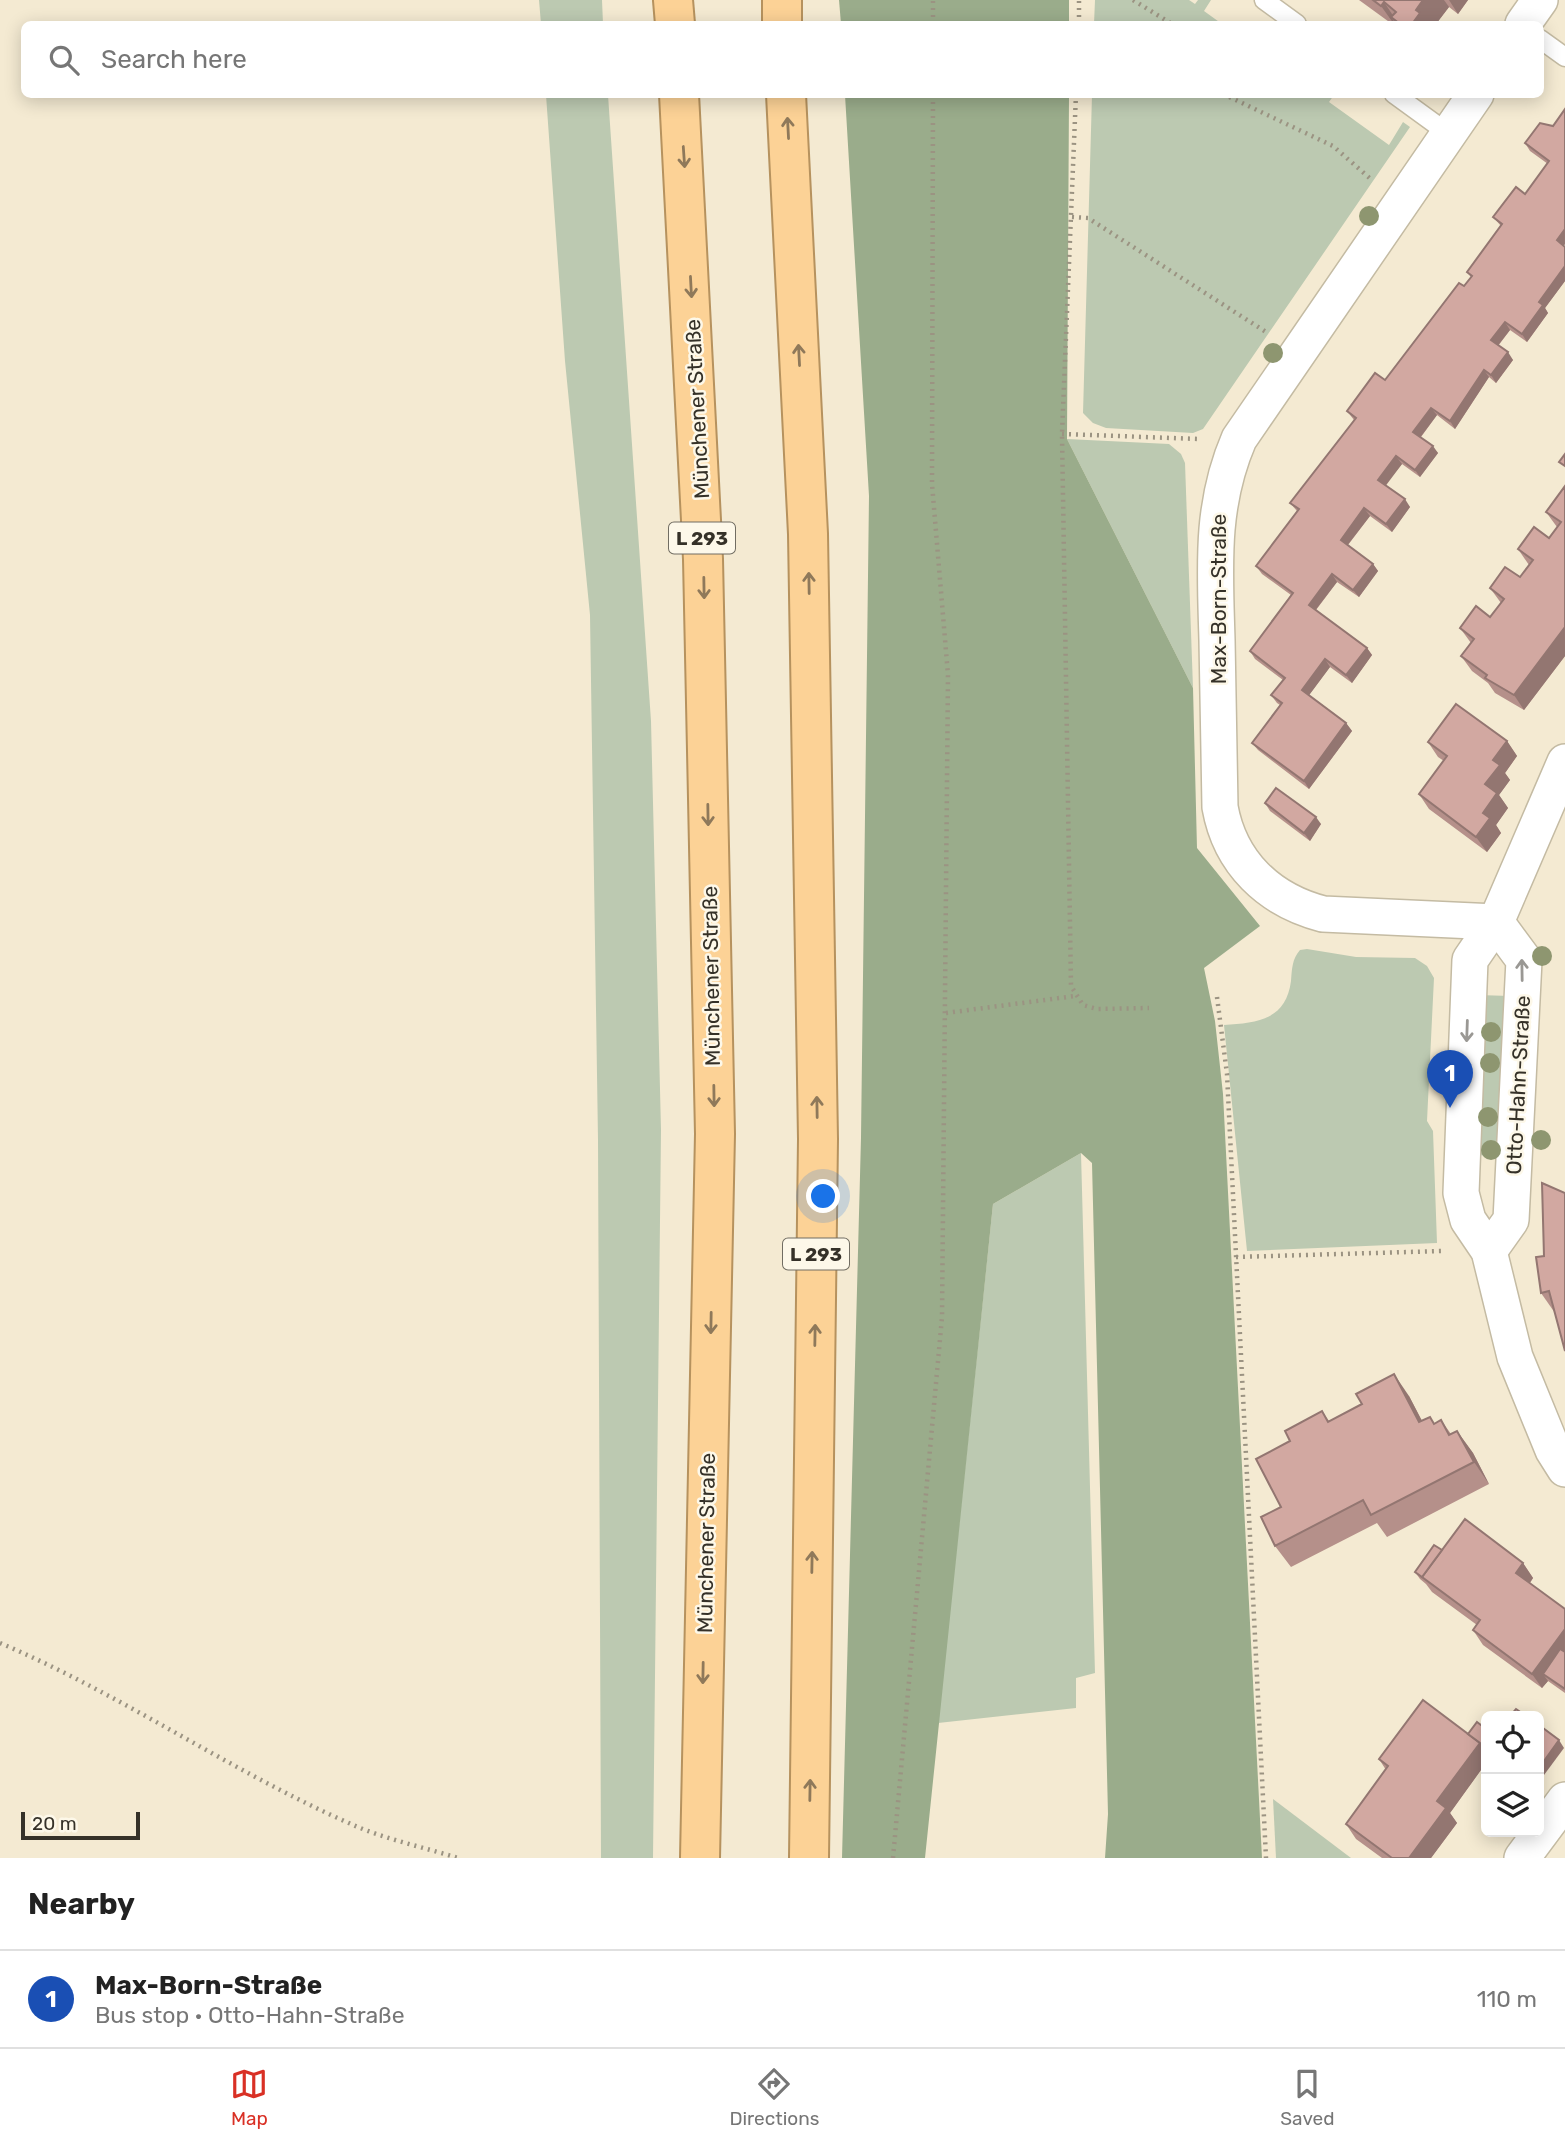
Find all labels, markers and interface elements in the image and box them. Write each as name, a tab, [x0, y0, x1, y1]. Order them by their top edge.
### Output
search box	[21, 21, 1544, 98]
icon: search	[45, 41, 83, 79]
text: Search here	[101, 44, 247, 75]
one-way arrow	[781, 117, 794, 140]
one-way arrow	[678, 145, 691, 168]
one-way arrow	[685, 276, 698, 298]
street label: Münchener Straße	[680, 318, 714, 500]
one-way arrow	[793, 344, 806, 367]
street label: Max-Born-Straße	[1206, 514, 1231, 684]
road number: L 293	[669, 523, 735, 554]
one-way arrow	[802, 571, 816, 594]
one-way arrow	[697, 576, 711, 599]
one-way arrow	[702, 804, 715, 827]
street label: Münchener Straße	[697, 886, 725, 1066]
one-way arrow	[1515, 959, 1529, 982]
street label: Otto-Hahn-Straße	[1501, 995, 1535, 1175]
one-way arrow	[1460, 1019, 1473, 1042]
pin: 1	[1427, 1050, 1473, 1108]
one-way arrow	[707, 1084, 721, 1107]
one-way arrow	[811, 1096, 824, 1119]
your location	[806, 1179, 840, 1213]
road number: L 293	[783, 1238, 849, 1270]
one-way arrow	[704, 1312, 717, 1335]
one-way arrow	[808, 1324, 822, 1347]
street label: Münchener Straße	[692, 1453, 720, 1633]
one-way arrow	[806, 1551, 819, 1574]
one-way arrow	[697, 1661, 710, 1684]
map controls	[1481, 1711, 1544, 1837]
button: locate	[1481, 1711, 1544, 1774]
button: layers	[1481, 1774, 1544, 1837]
one-way arrow	[803, 1779, 817, 1802]
scale bar	[21, 1809, 140, 1841]
text: 20 m	[32, 1812, 77, 1835]
text: Nearby	[28, 1886, 135, 1922]
text: Max-Born-Straße	[95, 1970, 322, 2001]
text: 1	[45, 1985, 57, 2013]
text: 110 m	[1477, 1985, 1537, 2013]
text: Bus stop · Otto-Hahn-Straße	[95, 2001, 405, 2029]
tab: Map	[230, 2065, 268, 2130]
tab: Directions	[729, 2065, 819, 2130]
tab: Saved	[1280, 2065, 1335, 2130]

